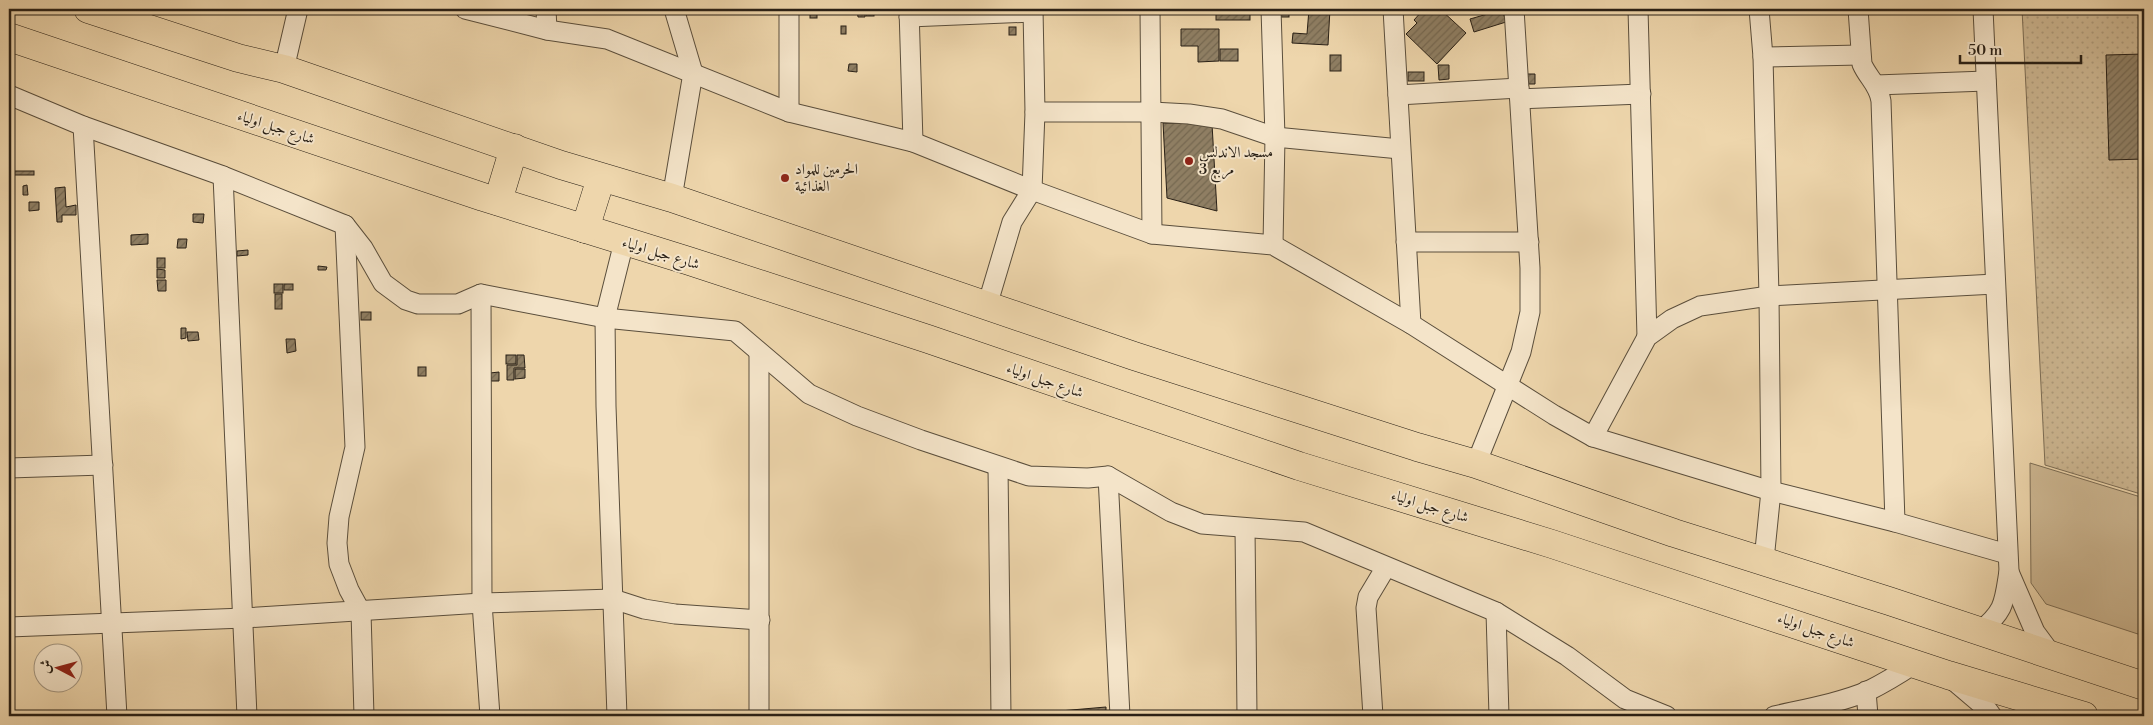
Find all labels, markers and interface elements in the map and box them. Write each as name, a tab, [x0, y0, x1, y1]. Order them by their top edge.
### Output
scale bar	[1960, 32, 2082, 64]
text: 50 m	[1968, 41, 2002, 60]
street label: شارع جبل اولياء	[234, 106, 317, 152]
place label: مسجد الاندلس مربع 3	[1199, 143, 1273, 183]
marker: مسجد الاندلس مربع 3	[1183, 155, 1195, 167]
place label: الحرمين للمواد الغذائية	[795, 160, 858, 196]
marker: الحرمين للمواد الغذائية	[779, 172, 791, 184]
street label: شارع جبل اولياء	[619, 233, 702, 277]
street label: شارع جبل اولياء	[1003, 358, 1086, 405]
street label: شارع جبل اولياء	[1388, 486, 1471, 530]
street label: شارع جبل اولياء	[1774, 608, 1857, 655]
north arrow	[32, 642, 82, 692]
text: ش	[36, 659, 56, 675]

